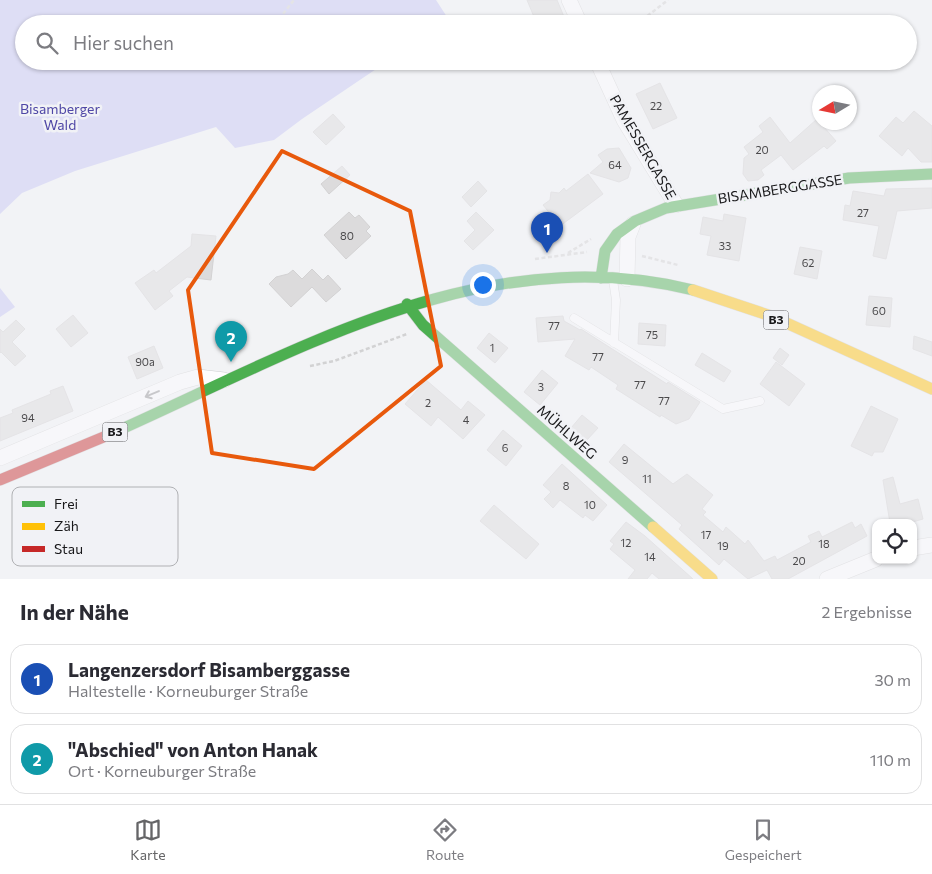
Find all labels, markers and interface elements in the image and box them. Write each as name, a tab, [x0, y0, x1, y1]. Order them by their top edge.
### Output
search box	[15, 15, 917, 70]
icon: search	[33, 29, 61, 57]
text: Hier suchen	[73, 31, 174, 54]
north arrow	[812, 85, 857, 130]
street label: PAMESSERGASSE	[607, 91, 680, 202]
house number: 22	[650, 99, 662, 112]
park label: Bisamberger Wald	[20, 100, 101, 133]
house number: 20	[755, 143, 769, 156]
house number: 64	[608, 158, 622, 171]
street label: BISAMBERGGASSE	[717, 170, 843, 207]
house number: 27	[857, 206, 869, 219]
pin: 1	[531, 212, 563, 253]
house number: 80	[340, 229, 354, 242]
house number: 33	[719, 239, 731, 252]
house number: 62	[802, 256, 814, 269]
your location	[470, 272, 496, 298]
house number: 60	[872, 304, 886, 317]
road number: B3	[764, 310, 788, 330]
house number: 77	[548, 319, 560, 332]
pin: 2	[215, 321, 247, 362]
house number: 75	[646, 328, 658, 341]
house number: 1	[490, 341, 494, 354]
house number: 77	[592, 350, 604, 363]
house number: 90a	[135, 355, 155, 368]
house number: 77	[634, 378, 646, 391]
house number: 3	[538, 380, 544, 393]
one-way arrow	[145, 390, 160, 400]
house number: 77	[658, 394, 670, 407]
house number: 2	[425, 396, 431, 409]
street label: MÜHLWEG	[534, 401, 601, 462]
house number: 94	[21, 411, 35, 424]
house number: 4	[463, 413, 470, 426]
road number: B3	[102, 422, 128, 442]
house number: 6	[502, 441, 509, 454]
house number: 9	[622, 453, 629, 466]
house number: 11	[642, 472, 652, 485]
house number: 8	[563, 479, 570, 492]
legend	[12, 487, 178, 566]
text: Frei	[54, 495, 78, 512]
house number: 10	[584, 498, 596, 511]
text: Zäh	[54, 517, 79, 534]
map controls	[872, 519, 917, 564]
button: locate	[872, 519, 917, 564]
house number: 17	[701, 528, 711, 541]
house number: 12	[621, 536, 631, 549]
house number: 18	[818, 537, 830, 550]
house number: 19	[717, 539, 729, 552]
text: Stau	[54, 540, 83, 557]
house number: 14	[644, 550, 656, 563]
house number: 20	[792, 554, 806, 567]
text: In der Nähe	[20, 599, 129, 624]
text: 2 Ergebnisse	[822, 602, 912, 621]
text: Langenzersdorf Bisamberggasse	[68, 658, 350, 681]
text: 1	[33, 670, 41, 689]
text: 30 m	[874, 670, 911, 689]
text: Haltestelle · Korneuburger Straße	[68, 681, 308, 700]
text: "Abschied" von Anton Hanak	[68, 738, 318, 761]
text: 2	[32, 750, 42, 769]
text: 110 m	[870, 750, 911, 769]
text: Ort · Korneuburger Straße	[68, 761, 256, 780]
tab: Karte	[130, 816, 166, 863]
tab: Route	[426, 816, 464, 863]
tab: Gespeichert	[725, 816, 802, 863]

